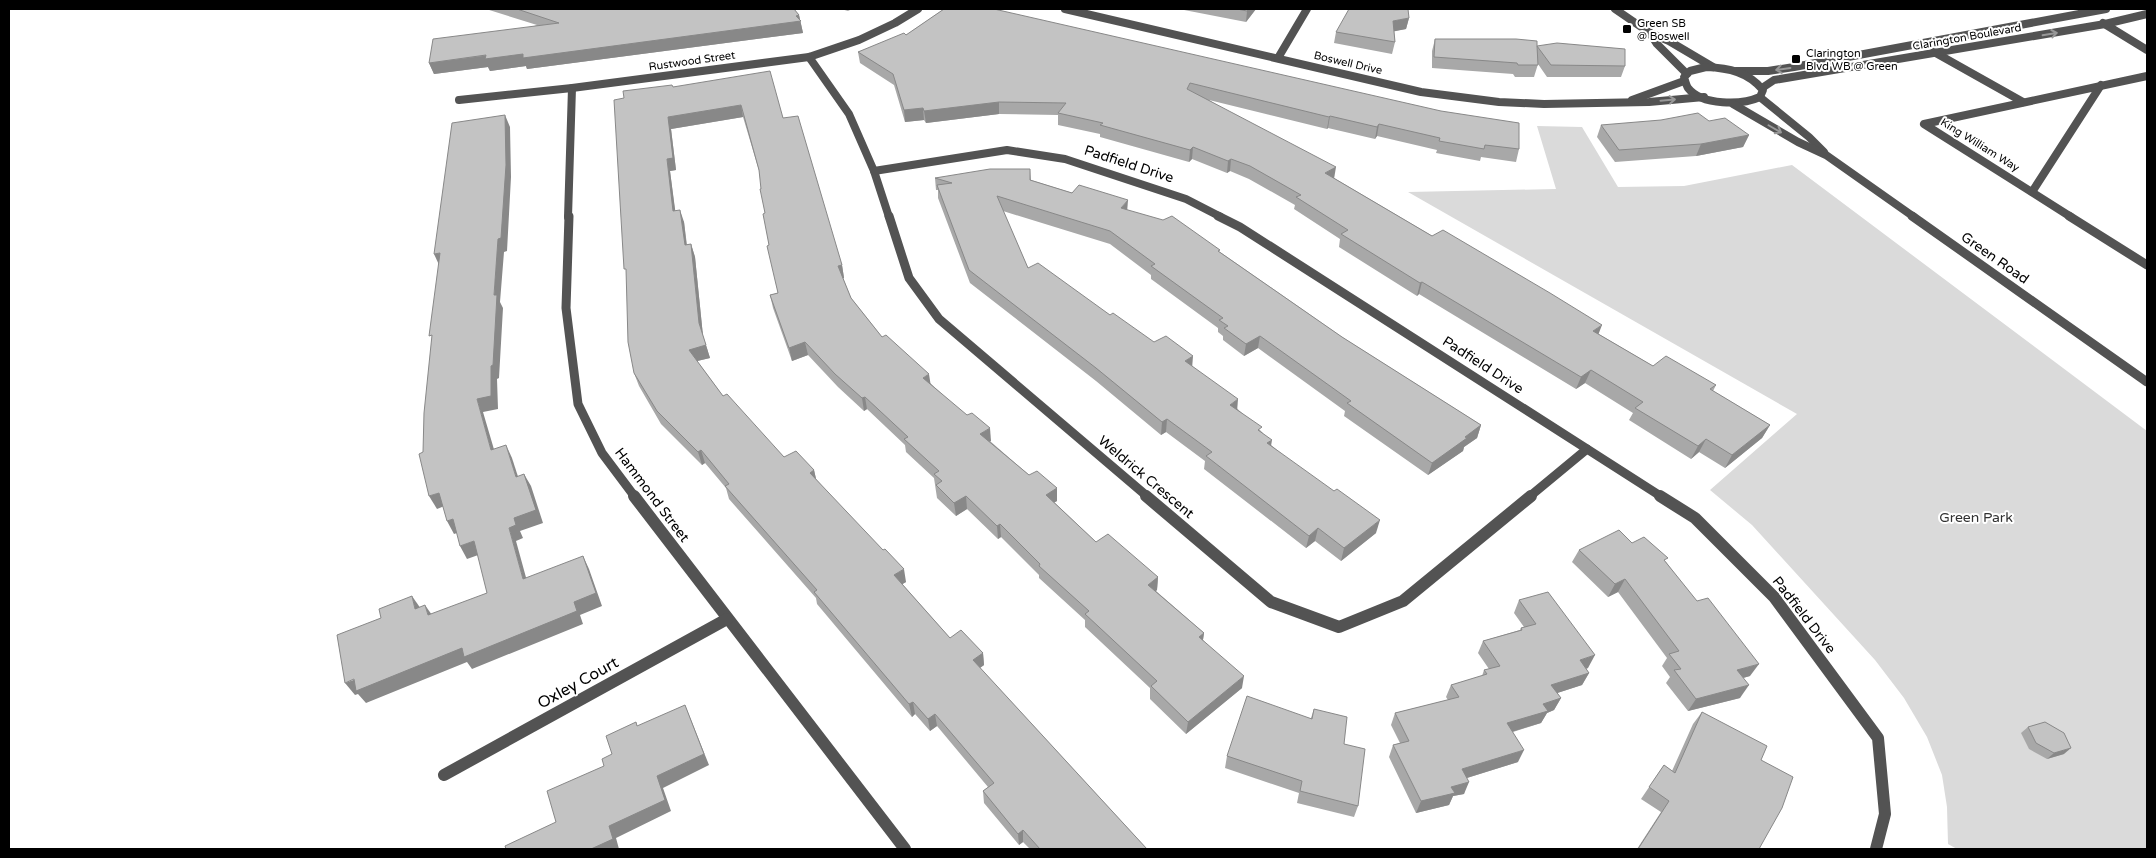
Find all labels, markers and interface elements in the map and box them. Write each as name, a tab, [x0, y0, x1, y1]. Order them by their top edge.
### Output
place label: Green SB @ Boswell	[1637, 17, 1690, 43]
street label: Clarington Boulevard	[1912, 21, 2023, 53]
marker: Green SB @ Boswell	[1621, 23, 1633, 35]
one-way arrow	[2041, 28, 2057, 38]
place label: Clarington Blvd WB @ Green	[1806, 47, 1898, 73]
street label: Rustwood Street	[648, 48, 736, 74]
street label: Boswell Drive	[1313, 49, 1383, 77]
marker: Clarington Blvd WB @ Green	[1790, 53, 1802, 65]
one-way arrow	[1775, 64, 1791, 74]
one-way arrow	[1659, 95, 1675, 105]
street label: King William Way	[1938, 116, 2022, 175]
one-way arrow	[1767, 124, 1781, 134]
street label: Padfield Drive	[1082, 142, 1176, 186]
street label: Green Road	[1958, 228, 2032, 288]
street label: Padfield Drive	[1439, 333, 1527, 398]
street label: Weldrick Crescent	[1095, 432, 1198, 522]
street label: Hammond Street	[611, 444, 693, 546]
park label: Green Park	[1939, 509, 2013, 526]
street label: Padfield Drive	[1769, 573, 1839, 657]
street label: Oxley Court	[534, 653, 622, 713]

